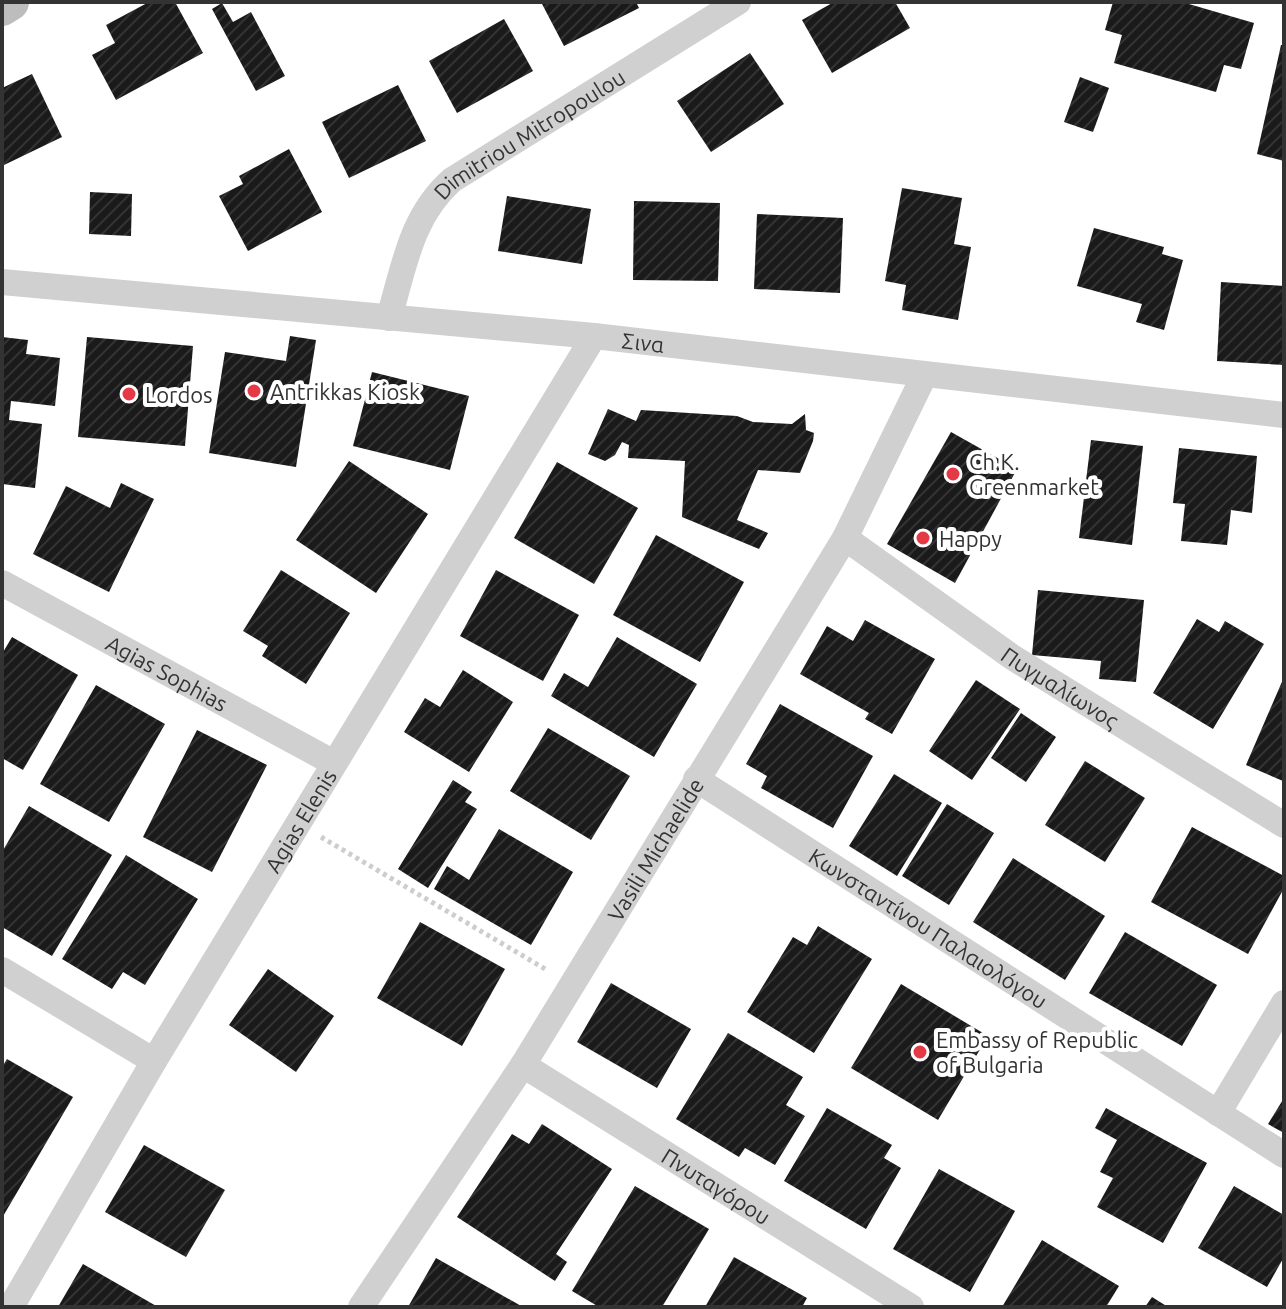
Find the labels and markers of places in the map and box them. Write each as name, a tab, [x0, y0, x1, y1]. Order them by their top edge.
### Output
place label: Antrikkas Kiosk	[270, 379, 420, 404]
place label: Lordos	[145, 382, 213, 407]
marker: Antrikkas Kiosk	[245, 382, 263, 400]
marker: Lordos	[120, 385, 138, 403]
place label: Ch.K. Greenmarket	[969, 449, 1099, 499]
marker: Ch.K. Greenmarket	[944, 465, 962, 483]
place label: Happy	[939, 526, 1002, 551]
marker: Happy	[914, 529, 932, 547]
place label: Embassy of Republic of Bulgaria	[936, 1027, 1138, 1077]
marker: Embassy of Republic of Bulgaria	[911, 1043, 929, 1061]

